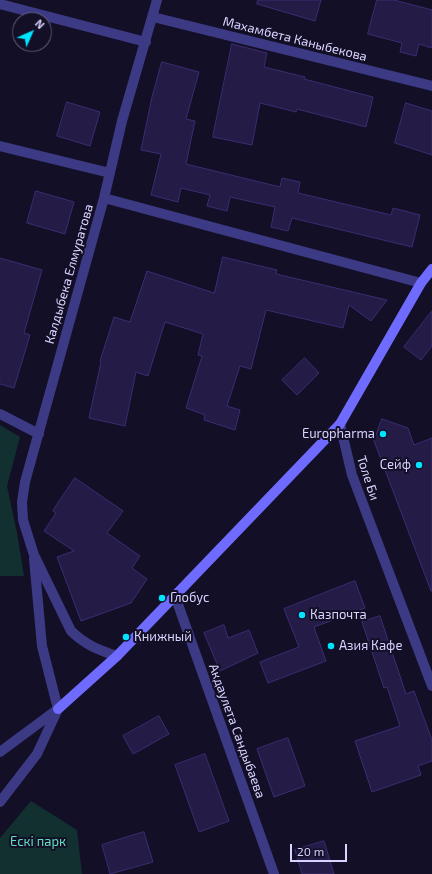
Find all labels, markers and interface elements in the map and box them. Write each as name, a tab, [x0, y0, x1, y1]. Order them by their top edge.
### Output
north arrow	[12, 12, 52, 52]
street label: Махамбета Каныбекова	[221, 14, 369, 64]
text: N	[33, 16, 48, 31]
street label: Калдыбека Елмуратова	[42, 202, 96, 346]
place label: Europharma	[302, 426, 375, 442]
marker: Europharma	[378, 429, 388, 439]
street label: Толе Би	[353, 454, 383, 502]
place label: Сейф	[380, 457, 411, 473]
marker: Сейф	[414, 460, 424, 470]
place label: Глобус	[170, 590, 210, 606]
marker: Глобус	[157, 593, 167, 603]
place label: Казпочта	[310, 607, 367, 623]
marker: Казпочта	[297, 610, 307, 620]
place label: Книжный	[134, 629, 192, 645]
marker: Книжный	[121, 632, 131, 642]
place label: Азия Кафе	[339, 638, 402, 654]
marker: Азия Кафе	[326, 641, 336, 651]
street label: Акдаулета Сандыбаева	[205, 662, 269, 800]
park label: Ескі парк	[10, 834, 66, 850]
scale bar	[292, 836, 349, 862]
text: 20 m	[297, 844, 324, 858]

